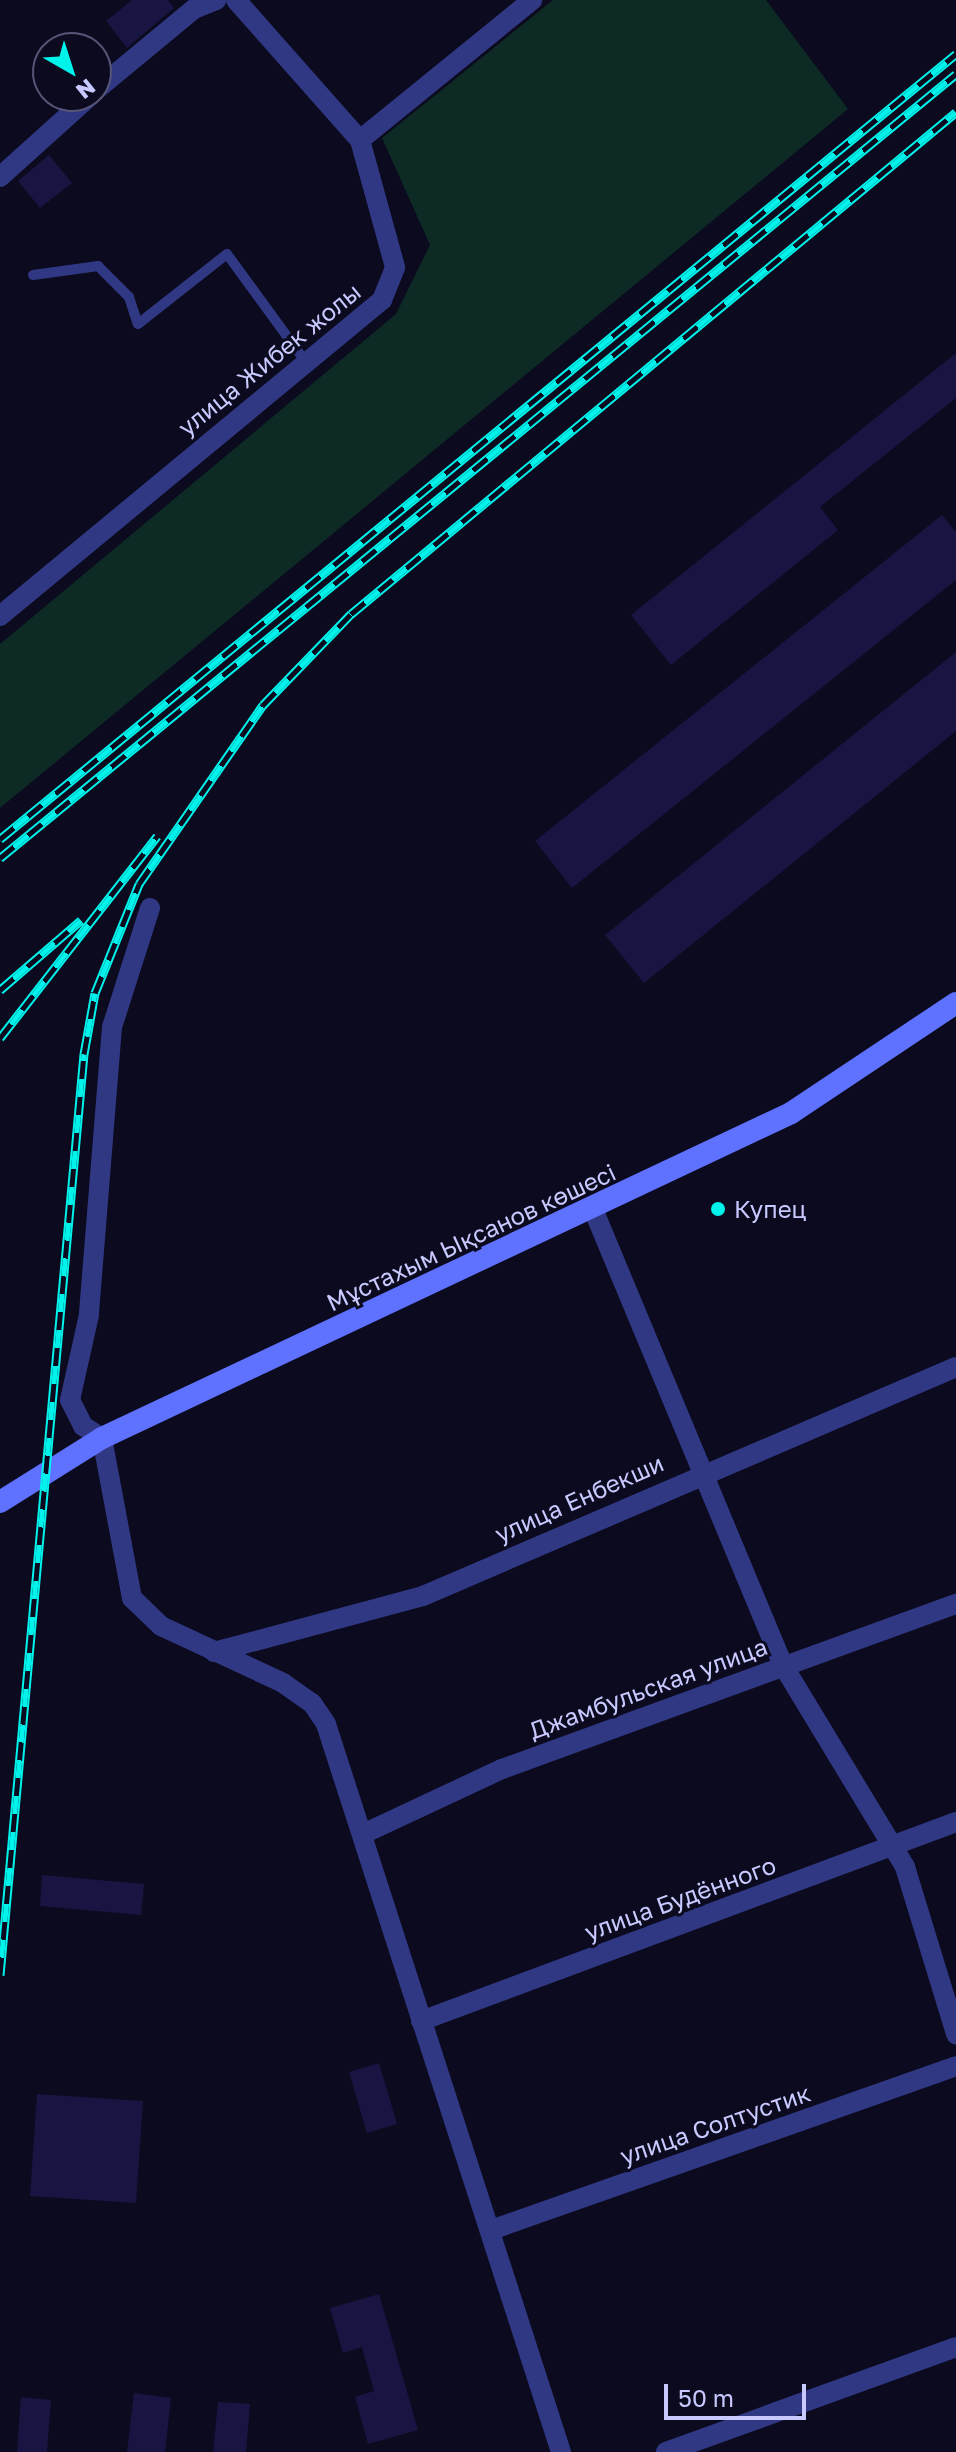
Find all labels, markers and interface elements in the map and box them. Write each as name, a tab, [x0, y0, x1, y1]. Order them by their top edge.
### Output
north arrow	[32, 32, 112, 112]
text: N	[71, 74, 101, 105]
street label: улица Жибек жолы	[172, 277, 366, 441]
street label: Мұстахым Ықсанов көшесі	[322, 1157, 620, 1317]
place label: Купец	[734, 1195, 806, 1223]
marker: Купец	[709, 1200, 727, 1218]
street label: улица Енбекши	[490, 1448, 668, 1548]
street label: Джамбульская улица	[525, 1631, 771, 1745]
street label: улица Будённого	[580, 1850, 780, 1946]
street label: улица Солтустик	[616, 2078, 814, 2170]
scale bar	[668, 2368, 810, 2418]
text: 50 m	[678, 2383, 734, 2412]

